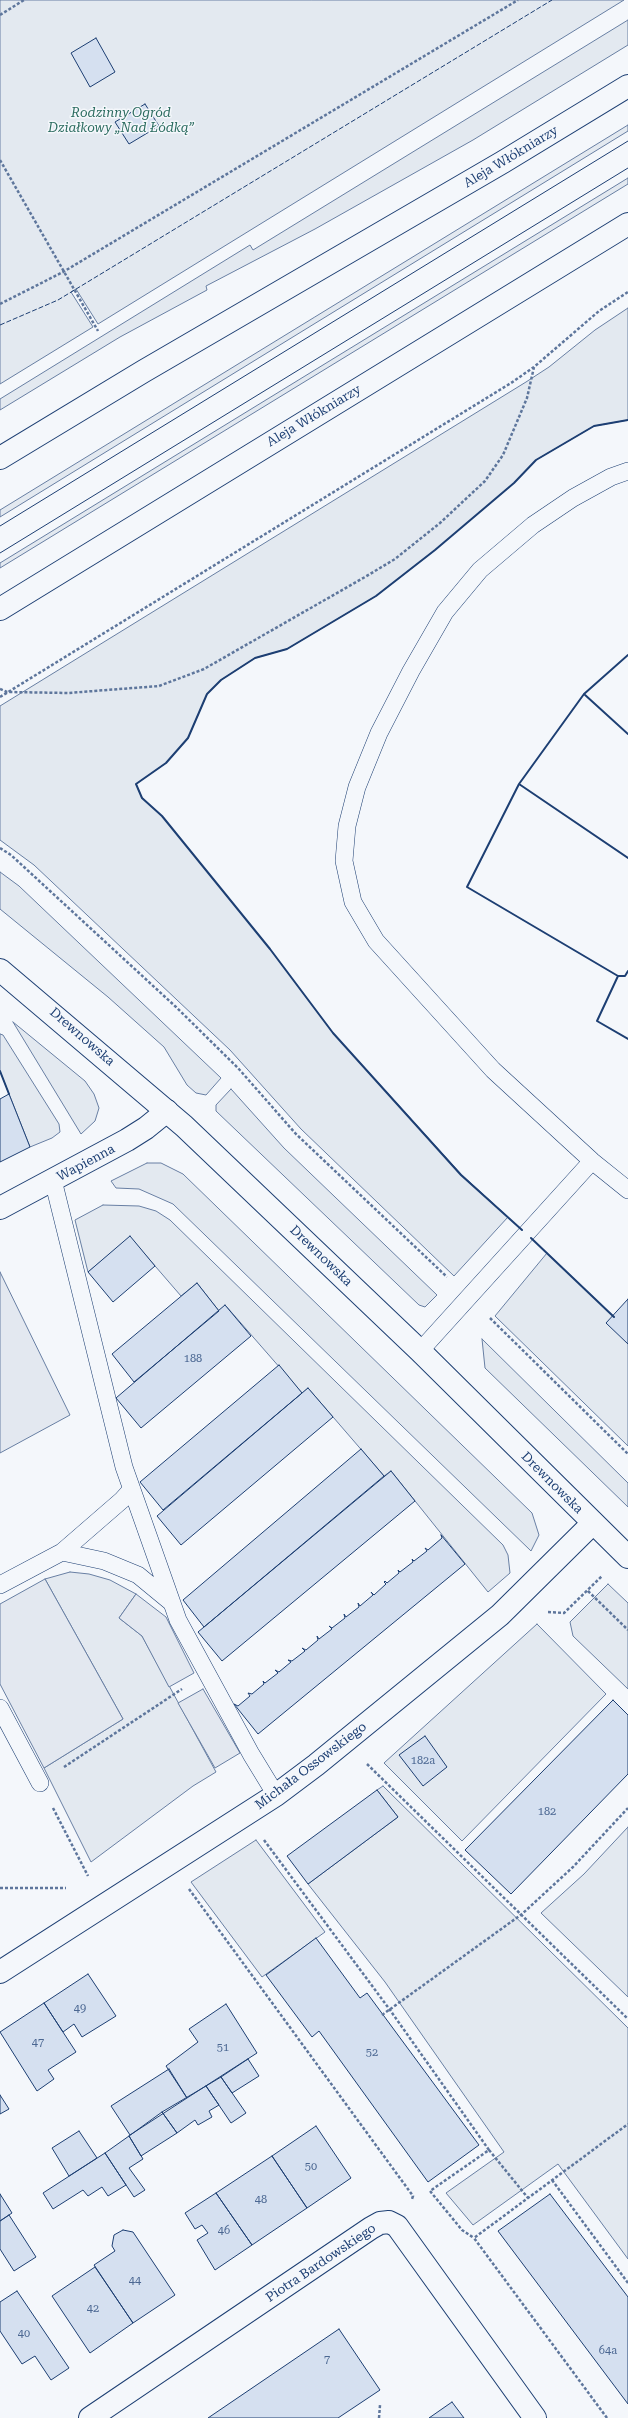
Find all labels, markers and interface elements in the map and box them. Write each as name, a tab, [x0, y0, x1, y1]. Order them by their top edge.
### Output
park label: Rodzinny Ogród Działkowy „Nad Łódką”	[48, 105, 194, 136]
street label: Aleja Włókniarzy	[461, 123, 561, 191]
street label: Aleja Włókniarzy	[264, 382, 364, 450]
street label: Drewnowska	[46, 1005, 118, 1069]
street label: Wapienna	[54, 1141, 118, 1185]
street label: Drewnowska	[287, 1222, 355, 1290]
house number: 188	[184, 1352, 202, 1366]
street label: Drewnowska	[518, 1449, 586, 1517]
street label: Michała Ossowskiego	[252, 1719, 370, 1813]
house number: 182a	[411, 1754, 435, 1768]
house number: 182	[538, 1805, 556, 1819]
house number: 49	[74, 2002, 86, 2016]
house number: 47	[32, 2036, 44, 2050]
house number: 51	[217, 2041, 229, 2055]
house number: 52	[366, 2046, 378, 2060]
house number: 50	[305, 2160, 317, 2174]
house number: 48	[255, 2193, 267, 2207]
street label: Piotra Bardowskiego	[263, 2220, 379, 2306]
house number: 46	[218, 2224, 230, 2238]
house number: 44	[129, 2274, 141, 2288]
house number: 42	[87, 2302, 99, 2316]
house number: 40	[18, 2327, 30, 2341]
house number: 64a	[599, 2344, 617, 2358]
house number: 7	[324, 2353, 330, 2367]

